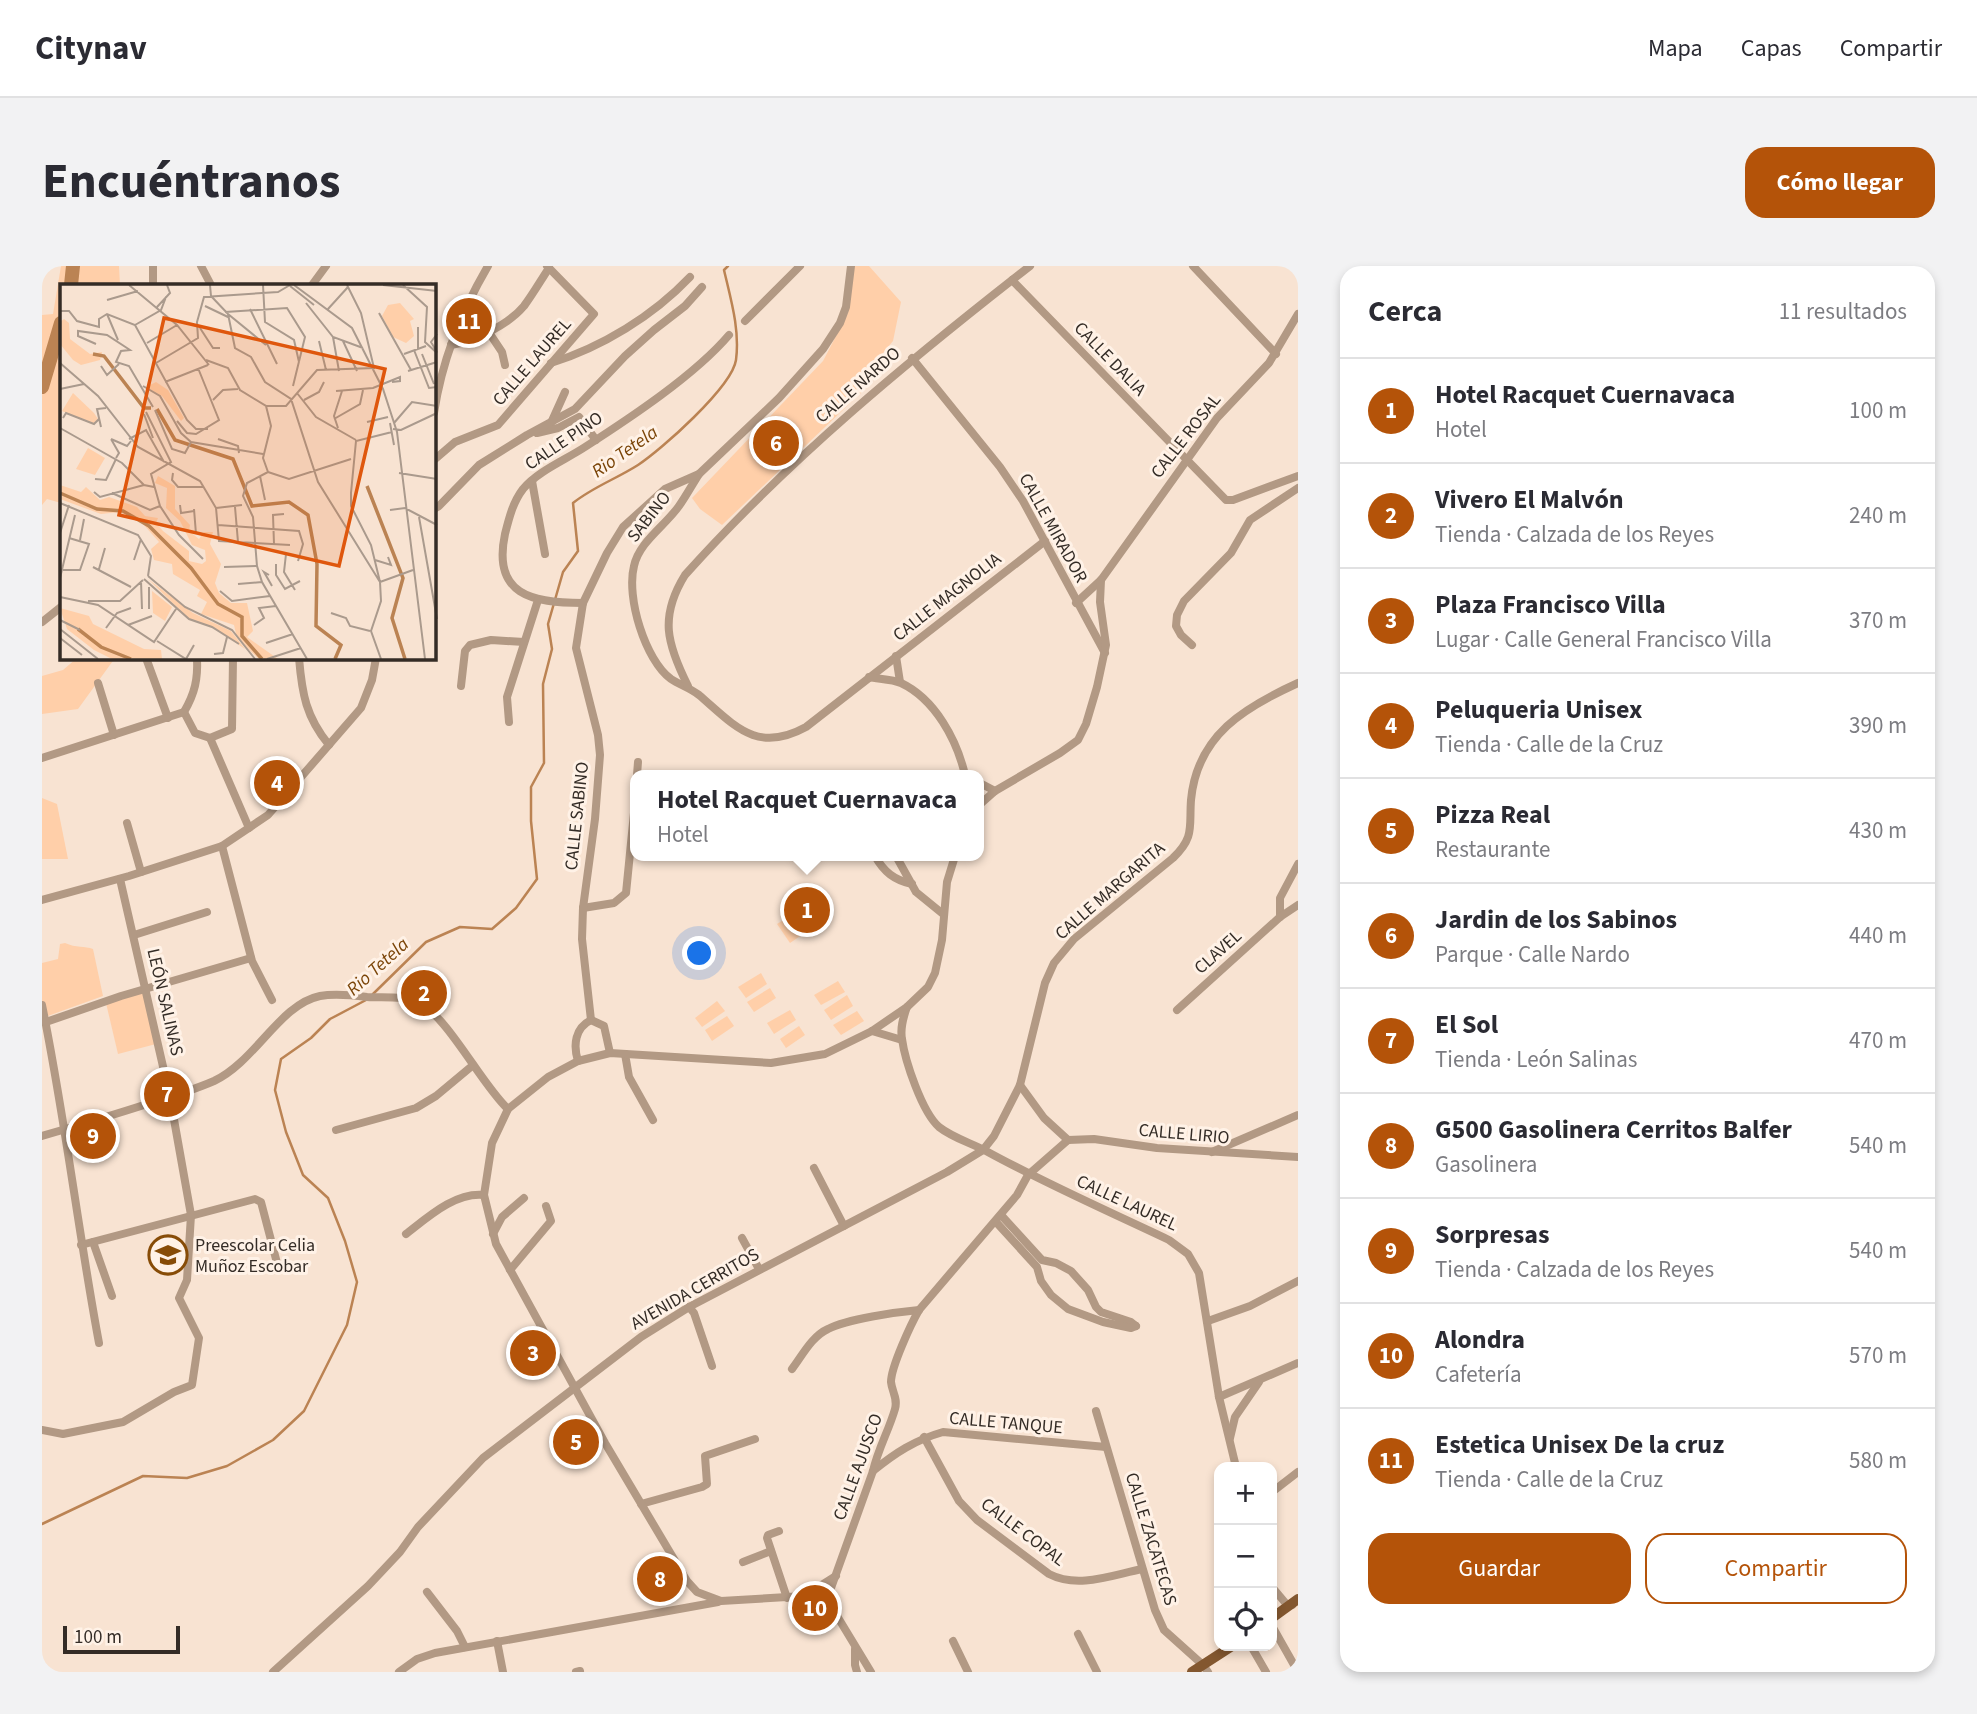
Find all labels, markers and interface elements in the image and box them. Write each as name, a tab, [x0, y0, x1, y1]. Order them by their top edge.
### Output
text: Citynav	[35, 25, 147, 72]
text: Mapa	[1648, 31, 1703, 66]
text: Capas	[1741, 31, 1802, 66]
text: Compartir	[1840, 31, 1942, 66]
text: Encuéntranos	[42, 147, 340, 217]
button: Cómo llegar	[1745, 147, 1935, 218]
inset map	[60, 284, 436, 660]
text: Cerca	[1368, 290, 1442, 333]
pin: 11	[446, 295, 492, 347]
text: 11 resultados	[1779, 295, 1907, 328]
street label: CALLE LAUREL	[487, 312, 577, 411]
street label: CALLE DALIA	[1068, 316, 1152, 402]
street label: CALLE NARDO	[810, 341, 906, 429]
text: Hotel Racquet Cuernavaca	[1435, 376, 1735, 413]
street label: CALLE ROSAL	[1145, 388, 1227, 483]
text: 1	[1385, 394, 1397, 427]
text: 100 m	[1849, 394, 1907, 427]
street label: CALLE PINO	[520, 406, 608, 476]
text: Hotel	[1435, 413, 1487, 446]
pin: 6	[753, 417, 799, 469]
water label: Rio Tetela	[586, 419, 664, 485]
street label: CALLE MIRADOR	[1013, 469, 1093, 587]
text: Vivero El Malvón	[1435, 481, 1624, 518]
street label: SABINO	[621, 486, 677, 548]
text: 2	[1385, 499, 1397, 532]
text: 240 m	[1849, 499, 1907, 532]
text: Tienda · Calzada de los Reyes	[1435, 518, 1714, 551]
street label: CALLE MAGNOLIA	[888, 547, 1007, 647]
text: Plaza Francisco Villa	[1435, 586, 1666, 623]
text: 3	[1385, 604, 1397, 637]
text: 370 m	[1849, 604, 1907, 637]
text: Lugar · Calle General Francisco Villa	[1435, 623, 1772, 656]
text: Peluqueria Unisex	[1435, 691, 1642, 728]
text: 4	[1385, 709, 1397, 742]
text: 390 m	[1849, 709, 1907, 742]
text: Tienda · Calle de la Cruz	[1435, 728, 1663, 761]
pin: 4	[254, 757, 300, 809]
street label: CALLE SABINO	[559, 760, 595, 871]
popup	[630, 770, 984, 861]
text: Hotel Racquet Cuernavaca	[657, 781, 957, 818]
text: Pizza Real	[1435, 796, 1550, 833]
text: 5	[1385, 814, 1397, 847]
text: 430 m	[1849, 814, 1907, 847]
text: Hotel	[657, 818, 709, 851]
text: Restaurante	[1435, 833, 1550, 866]
street label: CALLE MARGARITA	[1050, 836, 1171, 946]
pin: 1	[784, 884, 830, 936]
text: Jardin de los Sabinos	[1435, 901, 1677, 938]
text: 6	[1385, 919, 1397, 952]
text: 440 m	[1849, 919, 1907, 952]
street label: CLAVEL	[1189, 924, 1247, 980]
water label: Rio Tetela	[341, 932, 415, 1002]
your location	[682, 936, 716, 970]
text: Parque · Calle Nardo	[1435, 938, 1630, 971]
street label: LEÓN SALINAS	[141, 946, 189, 1058]
pin: 2	[401, 967, 447, 1019]
text: El Sol	[1435, 1006, 1498, 1043]
text: 7	[1385, 1024, 1397, 1057]
text: 470 m	[1849, 1024, 1907, 1057]
text: Tienda · León Salinas	[1435, 1043, 1637, 1076]
pin: 7	[144, 1068, 190, 1120]
pin: 9	[70, 1110, 116, 1162]
text: G500 Gasolinera Cerritos Balfer	[1435, 1111, 1792, 1148]
street label: CALLE LIRIO	[1138, 1118, 1230, 1150]
text: 8	[1385, 1129, 1397, 1162]
text: 540 m	[1849, 1129, 1907, 1162]
text: Gasolinera	[1435, 1148, 1537, 1181]
street label: CALLE LAUREL	[1072, 1169, 1182, 1237]
text: Sorpresas	[1435, 1216, 1549, 1253]
place label: Preescolar Celia Muñoz Escobar	[195, 1233, 315, 1279]
school or university icon: Preescolar Celia Muñoz Escobar	[147, 1234, 189, 1276]
text: 9	[1385, 1234, 1397, 1267]
text: 540 m	[1849, 1234, 1907, 1267]
street label: AVENIDA CERRITOS	[626, 1242, 764, 1336]
text: Tienda · Calzada de los Reyes	[1435, 1253, 1714, 1286]
text: Alondra	[1435, 1321, 1525, 1358]
pin: 3	[510, 1327, 556, 1379]
text: 10	[1379, 1339, 1403, 1372]
text: 570 m	[1849, 1339, 1907, 1372]
text: Cafetería	[1435, 1358, 1522, 1391]
street label: CALLE TANQUE	[948, 1406, 1064, 1440]
street label: CALLE AJUSCO	[827, 1410, 889, 1524]
pin: 5	[553, 1416, 599, 1468]
text: Estetica Unisex De la cruz	[1435, 1426, 1724, 1463]
text: 11	[1379, 1444, 1403, 1477]
text: 580 m	[1849, 1444, 1907, 1477]
map controls	[1214, 1462, 1277, 1651]
button: +	[1214, 1462, 1277, 1525]
text: Tienda · Calle de la Cruz	[1435, 1463, 1663, 1496]
street label: CALLE ZACATECAS	[1119, 1470, 1183, 1608]
street label: CALLE COPAL	[975, 1492, 1071, 1572]
button: −	[1214, 1525, 1277, 1588]
button: Guardar	[1368, 1533, 1631, 1604]
button: Compartir	[1645, 1533, 1907, 1604]
pin: 8	[637, 1553, 683, 1605]
pin: 10	[792, 1582, 838, 1634]
button: locate	[1214, 1588, 1277, 1651]
scale bar	[63, 1623, 180, 1655]
text: 100 m	[74, 1624, 122, 1651]

